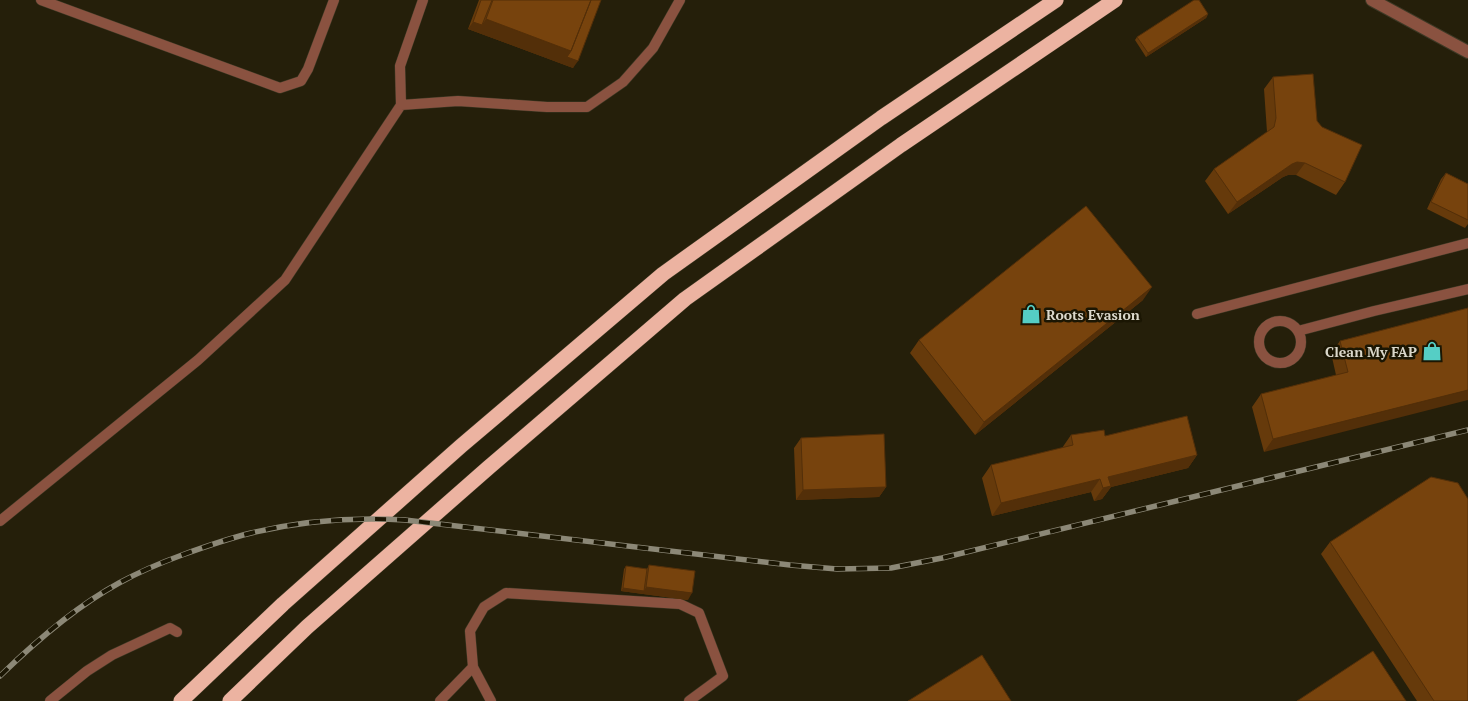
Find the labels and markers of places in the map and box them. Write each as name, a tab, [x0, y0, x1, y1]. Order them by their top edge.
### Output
shop icon: Roots Evasion	[1020, 303, 1042, 325]
place label: Roots Evasion	[1046, 305, 1140, 324]
shop icon: Clean My FAP	[1421, 340, 1443, 362]
place label: Clean My FAP	[1325, 342, 1417, 361]

